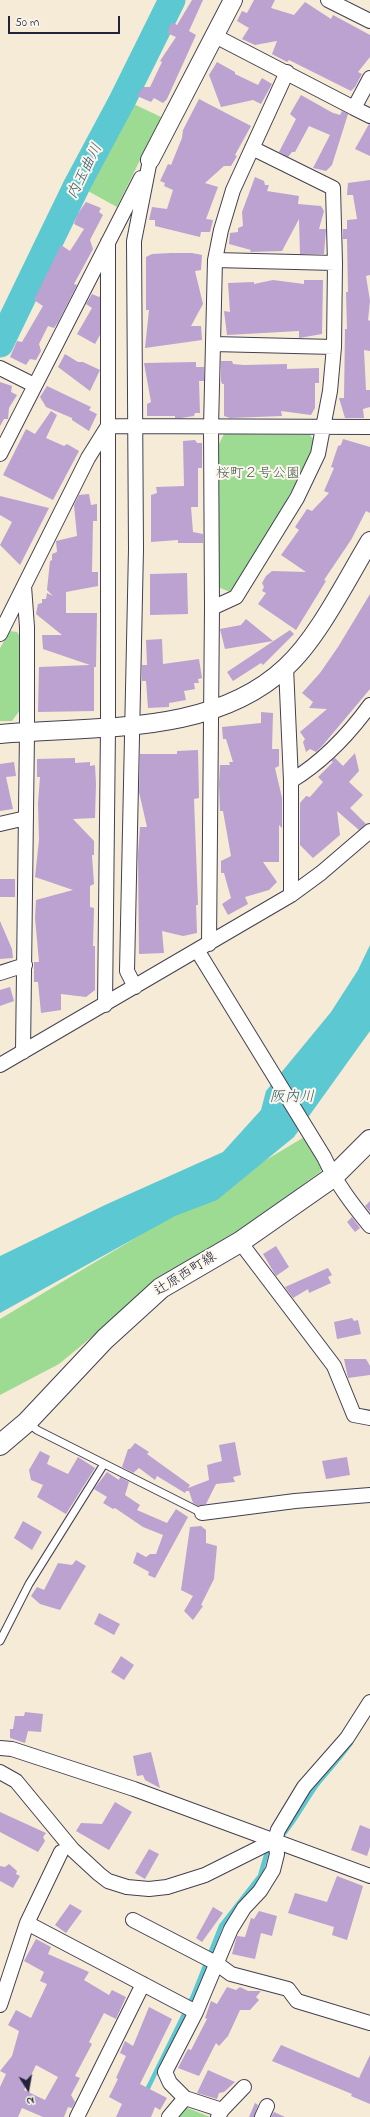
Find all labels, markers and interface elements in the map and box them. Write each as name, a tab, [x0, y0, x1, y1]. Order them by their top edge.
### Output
scale bar	[10, 8, 122, 34]
text: 50 m	[15, 14, 39, 32]
water label: 内玉曲川	[64, 141, 108, 203]
park label: 桜町２号公園	[216, 467, 300, 483]
water label: 阪内川	[270, 1090, 314, 1108]
street label: 辻原西町線	[152, 1249, 220, 1301]
north arrow	[8, 2069, 48, 2109]
text: N	[25, 2092, 35, 2109]

